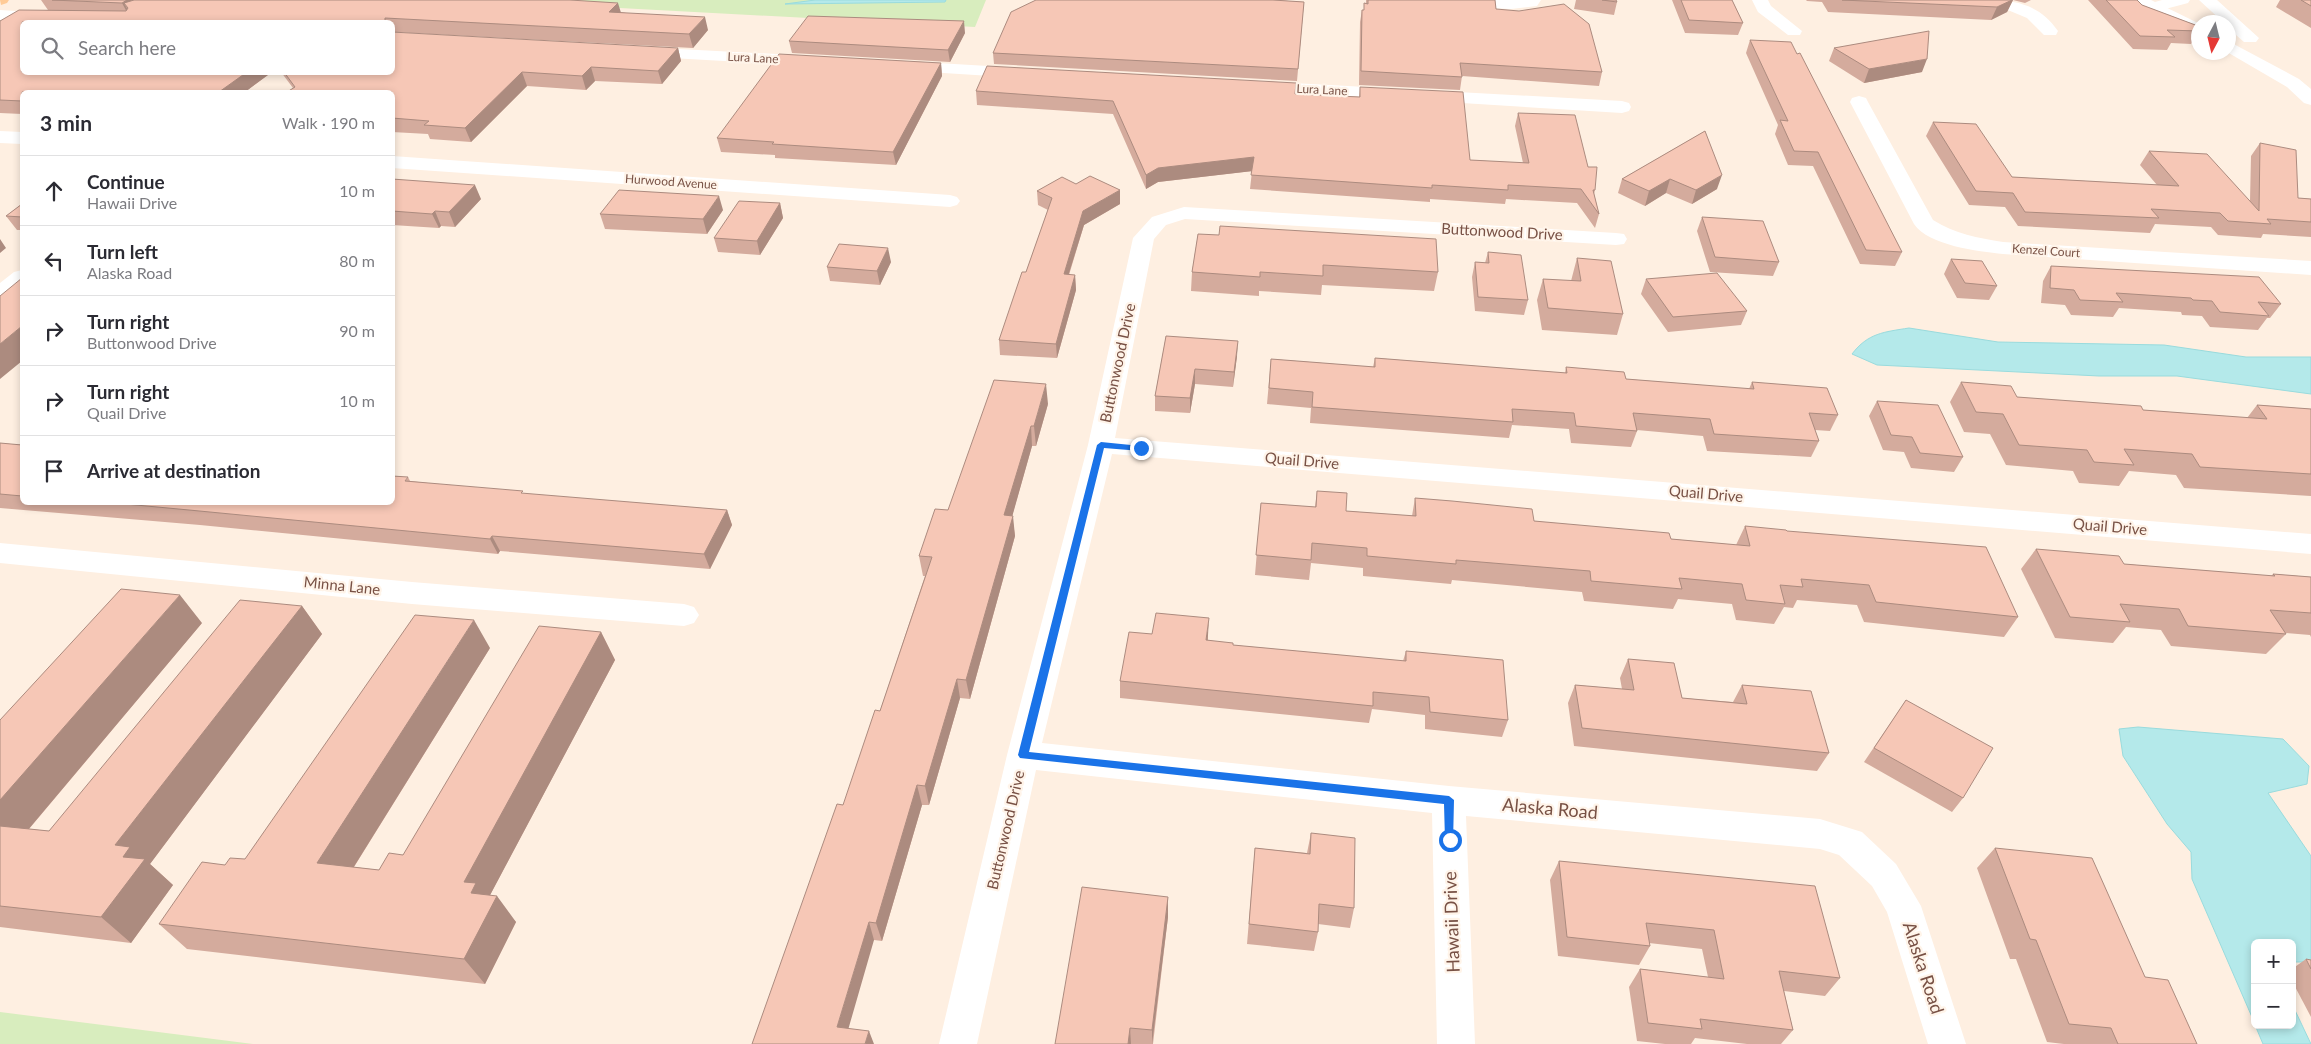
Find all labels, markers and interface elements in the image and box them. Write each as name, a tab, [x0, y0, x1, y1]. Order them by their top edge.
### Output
north arrow	[2191, 15, 2236, 60]
search box	[20, 20, 395, 75]
icon: search	[38, 34, 66, 62]
text: Search here	[78, 36, 176, 59]
street label: Lura Lane	[727, 49, 779, 66]
street label: Lura Lane	[1296, 81, 1348, 98]
text: 3 min	[40, 110, 92, 135]
text: Walk · 190 m	[282, 113, 375, 132]
text: Continue	[87, 170, 165, 193]
street label: Hurwood Avenue	[625, 171, 718, 192]
icon: ahead	[40, 177, 68, 205]
text: 10 m	[339, 181, 375, 200]
text: Hawaii Drive	[87, 193, 177, 212]
street label: Buttonwood Drive	[1441, 219, 1563, 243]
text: Turn left	[87, 240, 158, 263]
street label: Kenzel Court	[2012, 241, 2081, 260]
icon: left	[40, 247, 68, 275]
text: 80 m	[339, 251, 375, 270]
text: Alaska Road	[87, 263, 172, 282]
street label: Buttonwood Drive	[1096, 301, 1138, 424]
text: Turn right	[87, 310, 169, 333]
icon: right	[40, 317, 68, 345]
text: 90 m	[339, 321, 375, 340]
text: Buttonwood Drive	[87, 333, 217, 352]
text: Turn right	[87, 380, 169, 403]
icon: right	[40, 387, 68, 415]
text: 10 m	[339, 391, 375, 410]
text: Quail Drive	[87, 403, 166, 422]
route end	[1130, 437, 1153, 460]
street label: Quail Drive	[1264, 448, 1340, 472]
icon: arrive	[40, 457, 68, 485]
text: Arrive at destination	[87, 459, 260, 482]
street label: Quail Drive	[1668, 481, 1744, 505]
street label: Quail Drive	[2072, 514, 2148, 538]
street label: Minna Lane	[303, 572, 381, 598]
street label: Buttonwood Drive	[983, 768, 1027, 891]
street label: Alaska Road	[1501, 793, 1599, 823]
route start	[1439, 829, 1462, 852]
street label: Hawaii Drive	[1438, 871, 1464, 973]
street label: Alaska Road	[1899, 919, 1949, 1017]
map controls	[2251, 939, 2296, 1029]
button: +	[2251, 939, 2296, 984]
button: −	[2251, 984, 2296, 1029]

